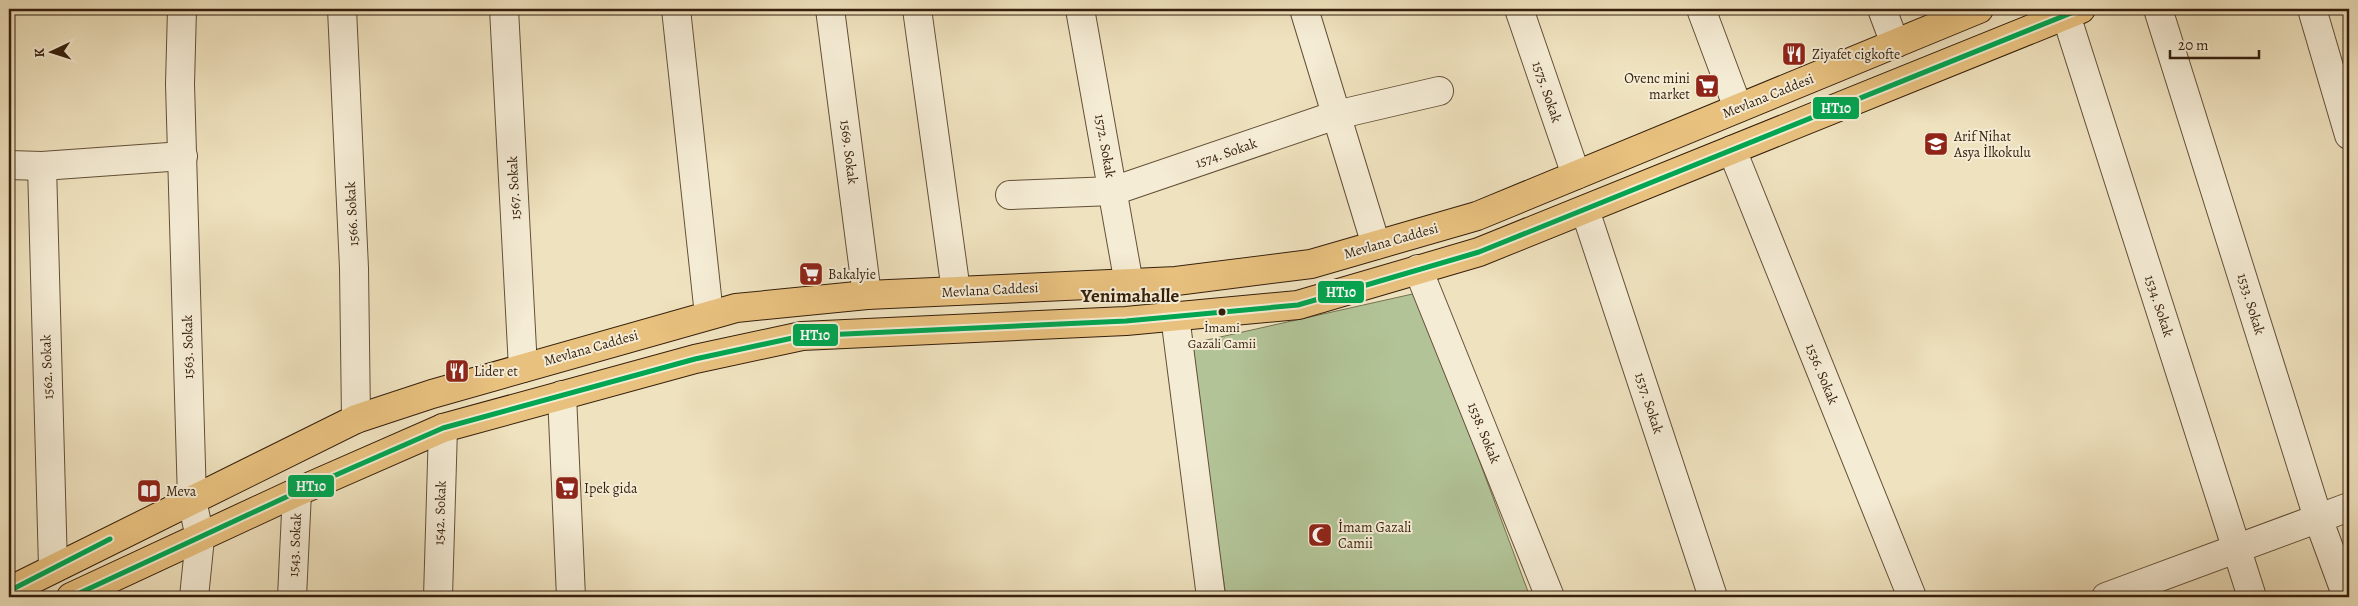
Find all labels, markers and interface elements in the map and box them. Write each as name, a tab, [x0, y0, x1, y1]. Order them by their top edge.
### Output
north arrow	[28, 28, 78, 78]
scale bar	[2170, 28, 2259, 60]
text: 20 m	[2178, 35, 2209, 55]
restaurant icon: Ziyafet cigkofte	[1781, 41, 1807, 67]
place label: Ziyafet cigkofte	[1812, 45, 1900, 64]
text: K	[30, 47, 49, 58]
street label: 1575. Sokak	[1528, 59, 1566, 125]
place label: Ovenc mini market	[1624, 69, 1690, 104]
street label: Mevlana Caddesi	[1719, 69, 1817, 123]
supermarket icon: Ovenc mini market	[1694, 73, 1720, 99]
line badge: HT10	[1812, 96, 1860, 120]
text: HT10	[1821, 99, 1851, 118]
street label: 1572. Sokak	[1090, 113, 1120, 179]
street label: 1569. Sokak	[836, 119, 862, 185]
place label: Arif Nihat Asya İlkokulu	[1953, 127, 2031, 162]
school or university icon: Arif Nihat Asya İlkokulu	[1923, 131, 1949, 157]
street label: 1574. Sokak	[1193, 134, 1259, 172]
street label: 1567. Sokak	[503, 155, 525, 221]
street label: 1566. Sokak	[341, 181, 363, 247]
street label: Mevlana Caddesi	[1342, 218, 1440, 264]
supermarket icon: Bakalyie	[798, 261, 824, 287]
place label: Bakalyie	[828, 265, 876, 284]
street label: 1533. Sokak	[2233, 271, 2269, 337]
street label: 1534. Sokak	[2140, 273, 2178, 339]
street label: Mevlana Caddesi	[941, 278, 1039, 302]
line badge: HT10	[1317, 280, 1365, 304]
district label: Yenimahalle	[1080, 283, 1179, 309]
text: HT10	[1326, 283, 1356, 302]
marker: İmami Gazali Camii	[1217, 307, 1227, 317]
street label: 1563. Sokak	[178, 315, 198, 379]
place label: İmami Gazali Camii	[1188, 319, 1257, 352]
line badge: HT10	[792, 323, 839, 347]
street label: Mevlana Caddesi	[542, 325, 640, 371]
text: HT10	[800, 326, 830, 345]
street label: 1562. Sokak	[36, 334, 58, 400]
street label: 1536. Sokak	[1801, 341, 1843, 407]
restaurant icon: Lider et	[444, 358, 470, 384]
place label: Lider et	[474, 362, 518, 381]
street label: 1537. Sokak	[1630, 370, 1668, 436]
street label: 1538. Sokak	[1463, 400, 1505, 466]
line badge: HT10	[287, 474, 335, 498]
supermarket icon: Ipek gida	[554, 475, 580, 501]
text: HT10	[296, 477, 326, 496]
library icon: Meva	[136, 478, 162, 504]
place label: Ipek gida	[584, 479, 638, 498]
street label: 1542. Sokak	[429, 480, 451, 546]
place label: Meva	[166, 482, 197, 501]
street label: 1543. Sokak	[284, 513, 306, 577]
place label: İmam Gazali Camii	[1338, 518, 1412, 553]
mosque icon: İmam Gazali Camii	[1307, 522, 1333, 548]

